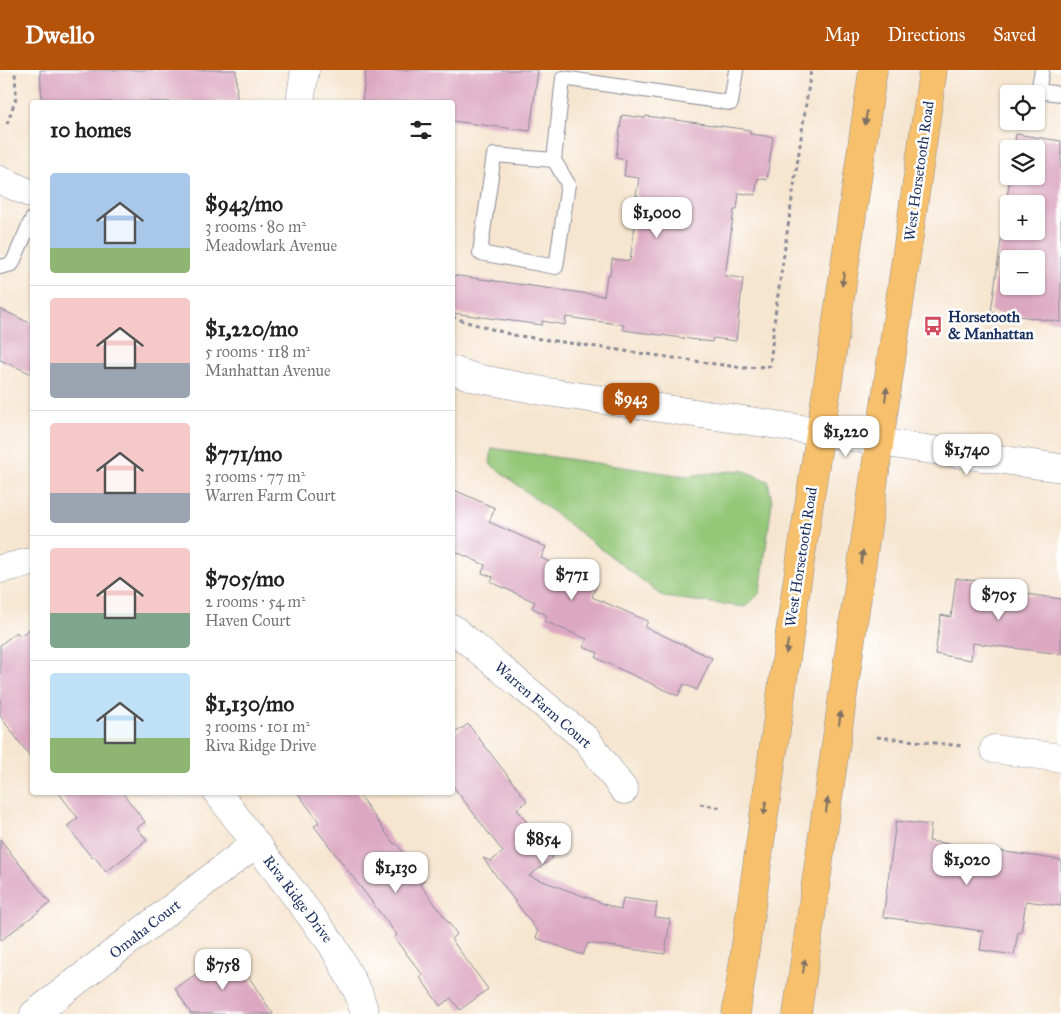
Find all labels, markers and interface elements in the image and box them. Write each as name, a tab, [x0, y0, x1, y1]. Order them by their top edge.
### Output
text: Dwello	[25, 20, 95, 50]
text: Map	[824, 24, 860, 46]
text: Directions	[888, 24, 965, 46]
text: Saved	[993, 24, 1036, 46]
map controls	[1000, 85, 1045, 295]
button: locate	[1000, 85, 1045, 130]
street label: West Horsetooth Road	[900, 99, 938, 242]
one-way arrow	[862, 111, 870, 127]
icon: filters	[407, 116, 435, 144]
text: 10 homes	[50, 117, 131, 143]
button: layers	[1000, 140, 1045, 185]
text: $943/mo	[205, 191, 283, 217]
icon: home	[90, 193, 150, 253]
button: +	[1000, 195, 1045, 240]
pin: $1,000	[616, 196, 698, 239]
text: $1,000	[633, 203, 681, 222]
text: 3 rooms · 80 m²	[205, 217, 306, 236]
text: Meadowlark Avenue	[205, 236, 337, 255]
button: −	[1000, 250, 1045, 295]
one-way arrow	[839, 271, 847, 287]
place label: Horsetooth & Manhattan	[948, 308, 1034, 343]
bus stop icon: Horsetooth & Manhattan	[922, 315, 944, 337]
text: $1,220/mo	[205, 316, 298, 342]
icon: home	[90, 318, 150, 378]
text: 5 rooms · 118 m²	[205, 342, 310, 361]
text: Manhattan Avenue	[205, 361, 331, 380]
pin: $943	[601, 382, 661, 425]
one-way arrow	[882, 385, 890, 401]
text: $943	[614, 389, 648, 408]
pin: $1,220	[805, 416, 887, 458]
text: $1,220	[823, 422, 869, 441]
pin: $1,740	[926, 434, 1008, 476]
text: $1,740	[944, 440, 990, 459]
text: $771/mo	[205, 441, 282, 467]
icon: home	[90, 443, 150, 503]
text: 3 rooms · 77 m²	[205, 467, 305, 486]
street label: West Horsetooth Road	[781, 485, 821, 628]
text: Warren Farm Court	[205, 486, 336, 505]
one-way arrow	[859, 549, 867, 565]
pin: $771	[542, 558, 602, 601]
text: $771	[556, 565, 589, 584]
text: $705/mo	[205, 566, 285, 592]
icon: home	[90, 568, 150, 628]
pin: $705	[969, 578, 1029, 621]
text: $705	[982, 585, 1016, 604]
text: 2 rooms · 54 m²	[205, 592, 306, 611]
text: Haven Court	[205, 611, 291, 630]
one-way arrow	[783, 640, 791, 656]
street label: Warren Farm Court	[491, 658, 596, 752]
text: $1,130/mo	[205, 691, 294, 717]
icon: home	[90, 693, 150, 753]
one-way arrow	[836, 710, 844, 726]
text: 3 rooms · 101 m²	[205, 717, 310, 736]
text: Riva Ridge Drive	[205, 736, 317, 755]
one-way arrow	[823, 797, 831, 813]
one-way arrow	[760, 801, 768, 817]
pin: $854	[513, 822, 573, 865]
text: $854	[526, 829, 560, 848]
pin: $1,020	[926, 844, 1008, 886]
text: $1,020	[944, 850, 990, 869]
street label: Riva Ridge Drive	[259, 852, 337, 946]
pin: $1,130	[355, 852, 437, 894]
text: $1,130	[375, 858, 417, 877]
street label: Omaha Court	[106, 895, 185, 962]
pin: $758	[193, 948, 253, 991]
text: $758	[206, 955, 240, 974]
one-way arrow	[800, 957, 808, 973]

